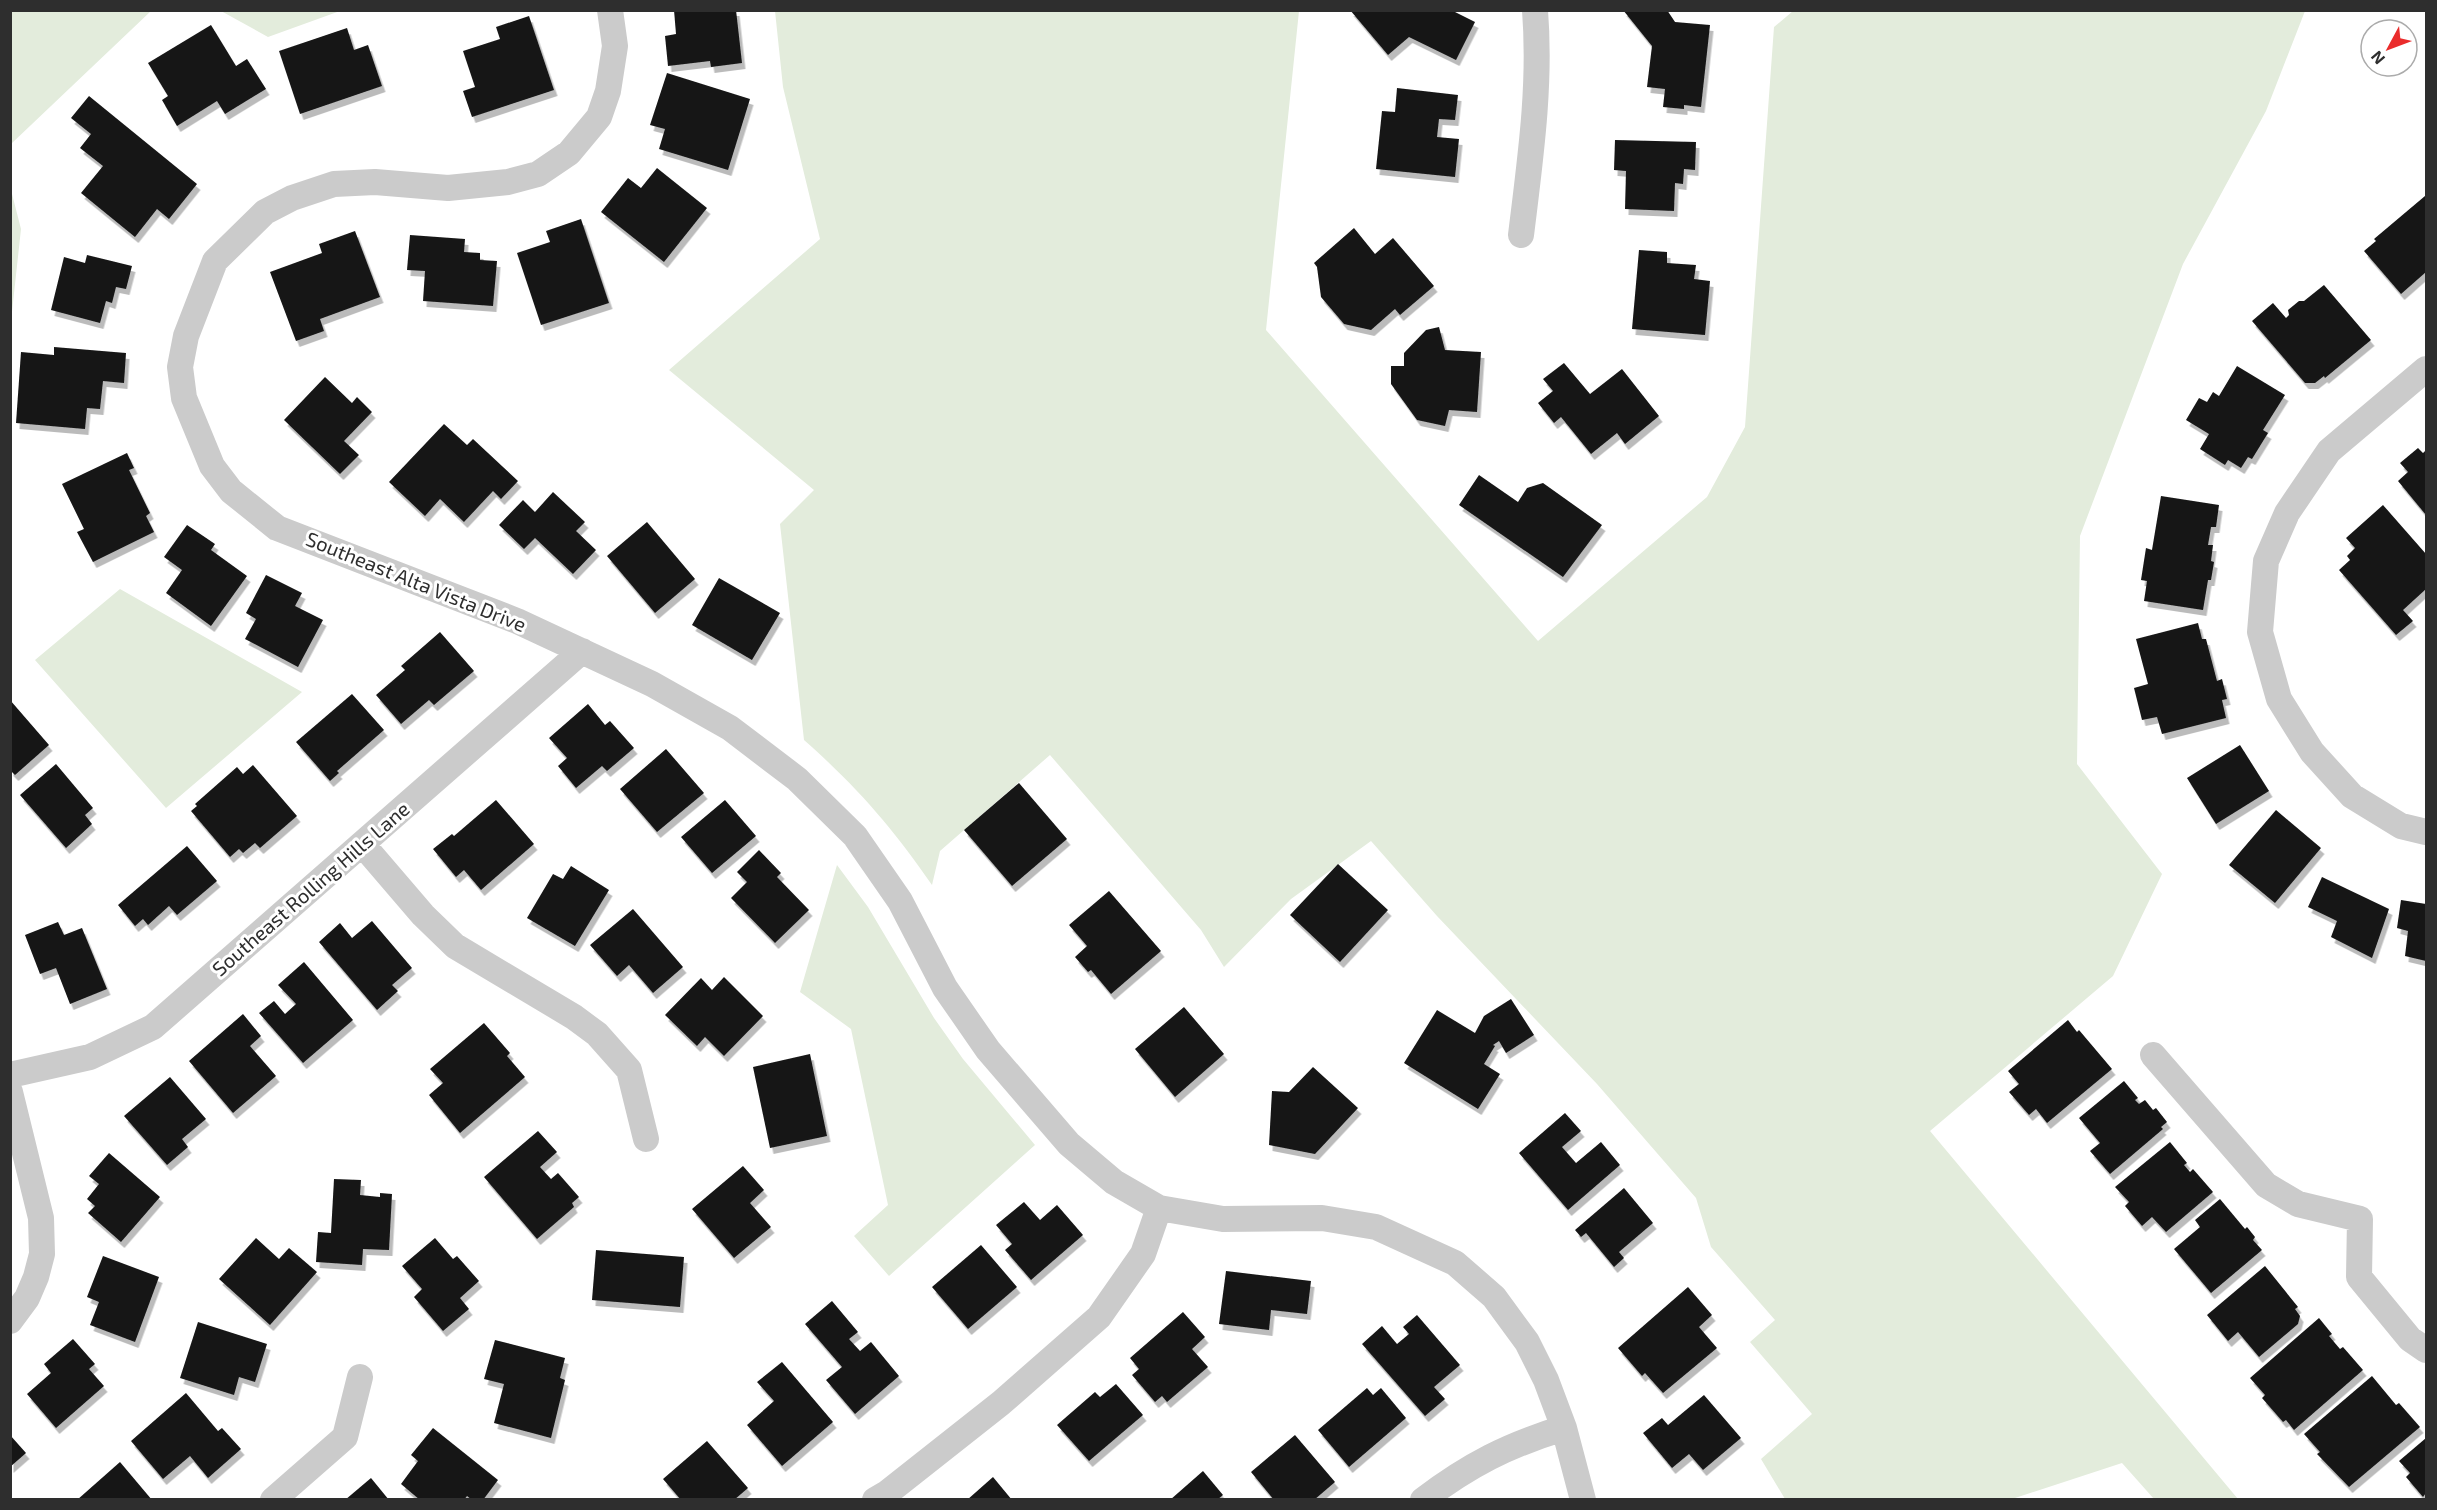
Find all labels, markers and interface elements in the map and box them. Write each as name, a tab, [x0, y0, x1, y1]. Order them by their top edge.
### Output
north arrow	[2359, 18, 2419, 78]
text: N	[2366, 48, 2388, 69]
street label: Southeast Alta Vista Drive	[303, 526, 530, 636]
street label: Southeast Rolling Hills Lane	[207, 796, 414, 980]

